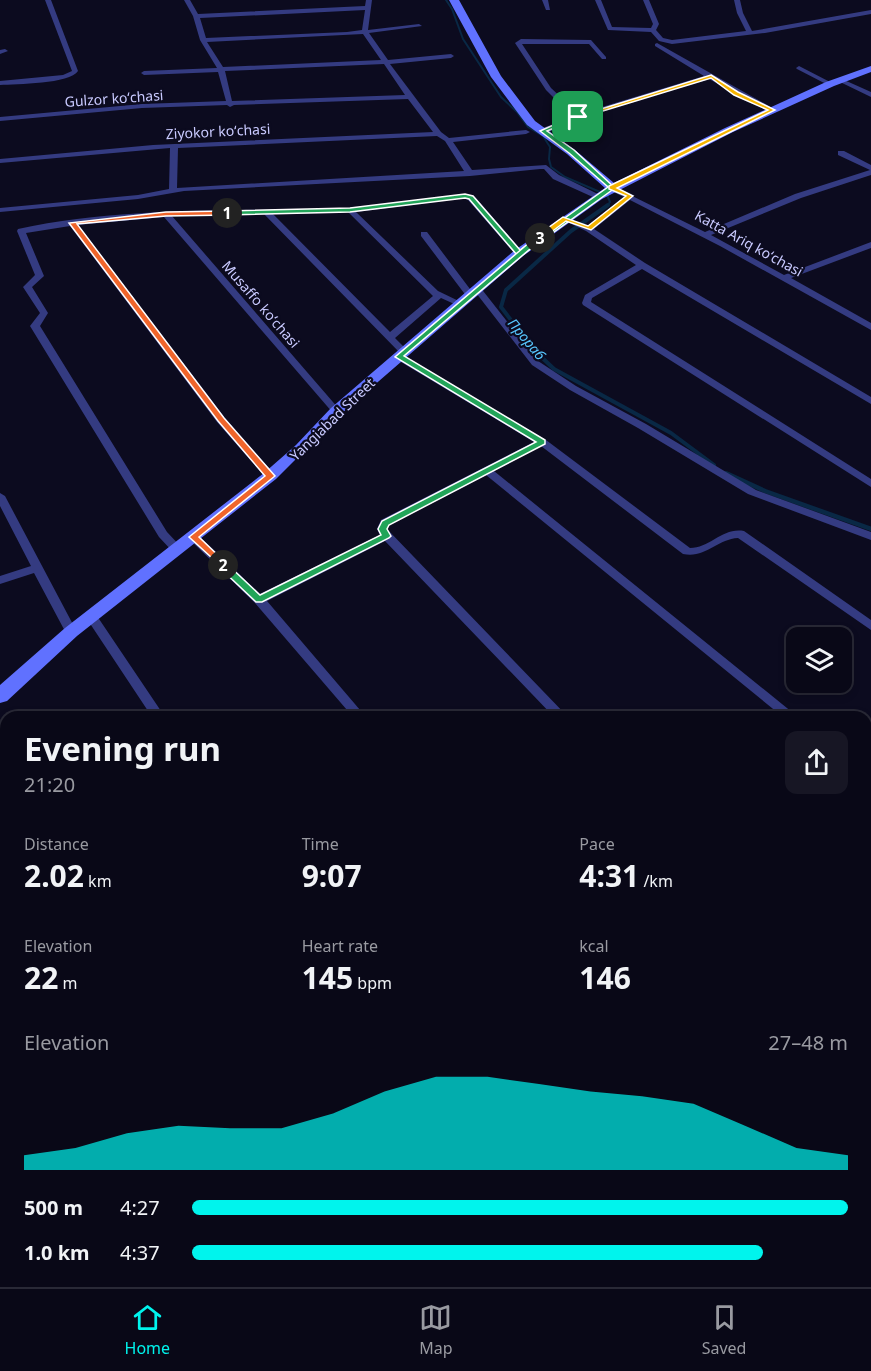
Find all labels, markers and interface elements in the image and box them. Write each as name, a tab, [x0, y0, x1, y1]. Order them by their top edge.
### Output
street label: Gulzor koʻchasi	[64, 85, 164, 111]
pin	[552, 91, 603, 142]
icon: arrive	[561, 100, 594, 133]
street label: Ziyokor koʻchasi	[165, 119, 271, 143]
pin: 1	[212, 198, 242, 228]
text: 1	[222, 202, 232, 224]
street label: Katta Ariq koʻchasi	[692, 205, 806, 281]
pin: 3	[525, 223, 555, 253]
text: 3	[535, 227, 545, 249]
street label: Musaffo koʻchasi	[218, 256, 304, 352]
water label: Прораб	[504, 314, 550, 364]
street label: Yangiabad Street	[285, 373, 379, 465]
pin: 2	[208, 550, 238, 580]
text: 2	[218, 554, 228, 576]
map controls	[786, 627, 852, 693]
button: layers	[786, 627, 852, 693]
text: Evening run	[24, 726, 221, 771]
button: share	[785, 731, 848, 794]
text: 21:20	[24, 771, 75, 798]
text: Distance	[24, 833, 89, 855]
text: Time	[302, 833, 339, 855]
text: Pace	[579, 833, 615, 855]
text: 2.02	[24, 855, 84, 896]
text: 9:07	[302, 855, 362, 896]
text: 4:31	[579, 855, 639, 896]
text: km	[84, 870, 112, 892]
text: /km	[639, 870, 673, 892]
text: Elevation	[24, 935, 92, 957]
text: Heart rate	[302, 935, 378, 957]
text: kcal	[579, 935, 609, 957]
text: 22	[24, 957, 58, 998]
text: 145	[302, 957, 353, 998]
text: 146	[579, 957, 631, 998]
text: m	[58, 972, 77, 994]
text: bpm	[353, 972, 392, 994]
text: Elevation	[24, 1029, 109, 1056]
text: 27–48 m	[768, 1029, 848, 1056]
text: 500 m	[24, 1194, 83, 1221]
text: 4:27	[120, 1194, 160, 1221]
text: 1.0 km	[24, 1239, 90, 1266]
text: 4:37	[120, 1239, 160, 1266]
tab: Home	[125, 1301, 170, 1359]
tab: Map	[419, 1301, 453, 1359]
tab: Saved	[702, 1301, 746, 1359]

